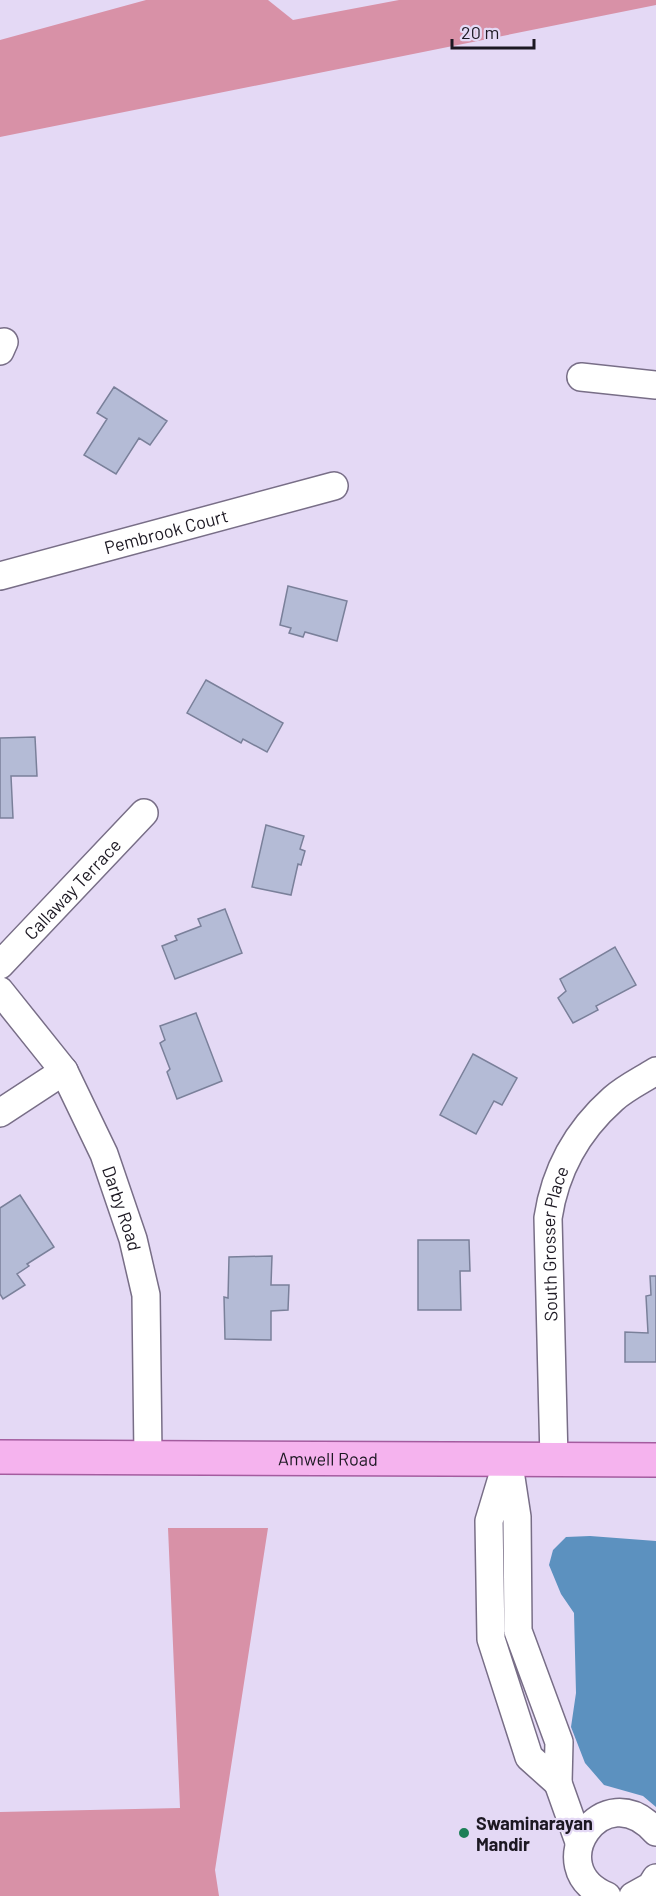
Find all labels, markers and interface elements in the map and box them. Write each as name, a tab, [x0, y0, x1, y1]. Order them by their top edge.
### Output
scale bar	[452, 12, 534, 50]
text: 20 m	[461, 21, 499, 43]
street label: Pembrook Court	[102, 504, 230, 558]
street label: Callaway Terrace	[19, 834, 125, 944]
street label: Darby Road	[98, 1163, 146, 1253]
street label: South Grosser Place	[537, 1163, 573, 1322]
street label: Amwell Road	[278, 1447, 378, 1470]
place label: Swaminarayan Mandir	[476, 1812, 593, 1855]
marker: Swaminarayan Mandir	[457, 1826, 471, 1840]

